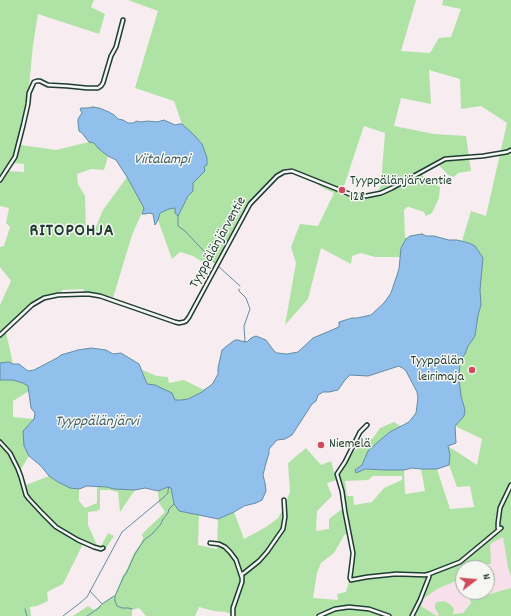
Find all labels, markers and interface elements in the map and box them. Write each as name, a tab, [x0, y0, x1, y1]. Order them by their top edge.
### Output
water label: Viitalampi	[134, 152, 190, 170]
place label: Tyyppälänjärventie 128	[350, 174, 452, 206]
marker: Tyyppälänjärventie 128	[337, 185, 347, 195]
street label: Tyyppälänjärventie	[187, 194, 251, 292]
district label: RITOPOHJA	[30, 222, 114, 244]
place label: Tyyppälän leirimaja	[410, 354, 464, 386]
marker: Tyyppälän leirimaja	[467, 365, 477, 375]
water label: Tyyppälänjärvi	[55, 414, 139, 432]
place label: Niemelä	[329, 437, 371, 453]
marker: Niemelä	[316, 440, 326, 450]
north arrow	[455, 560, 495, 600]
text: N	[477, 572, 494, 582]

